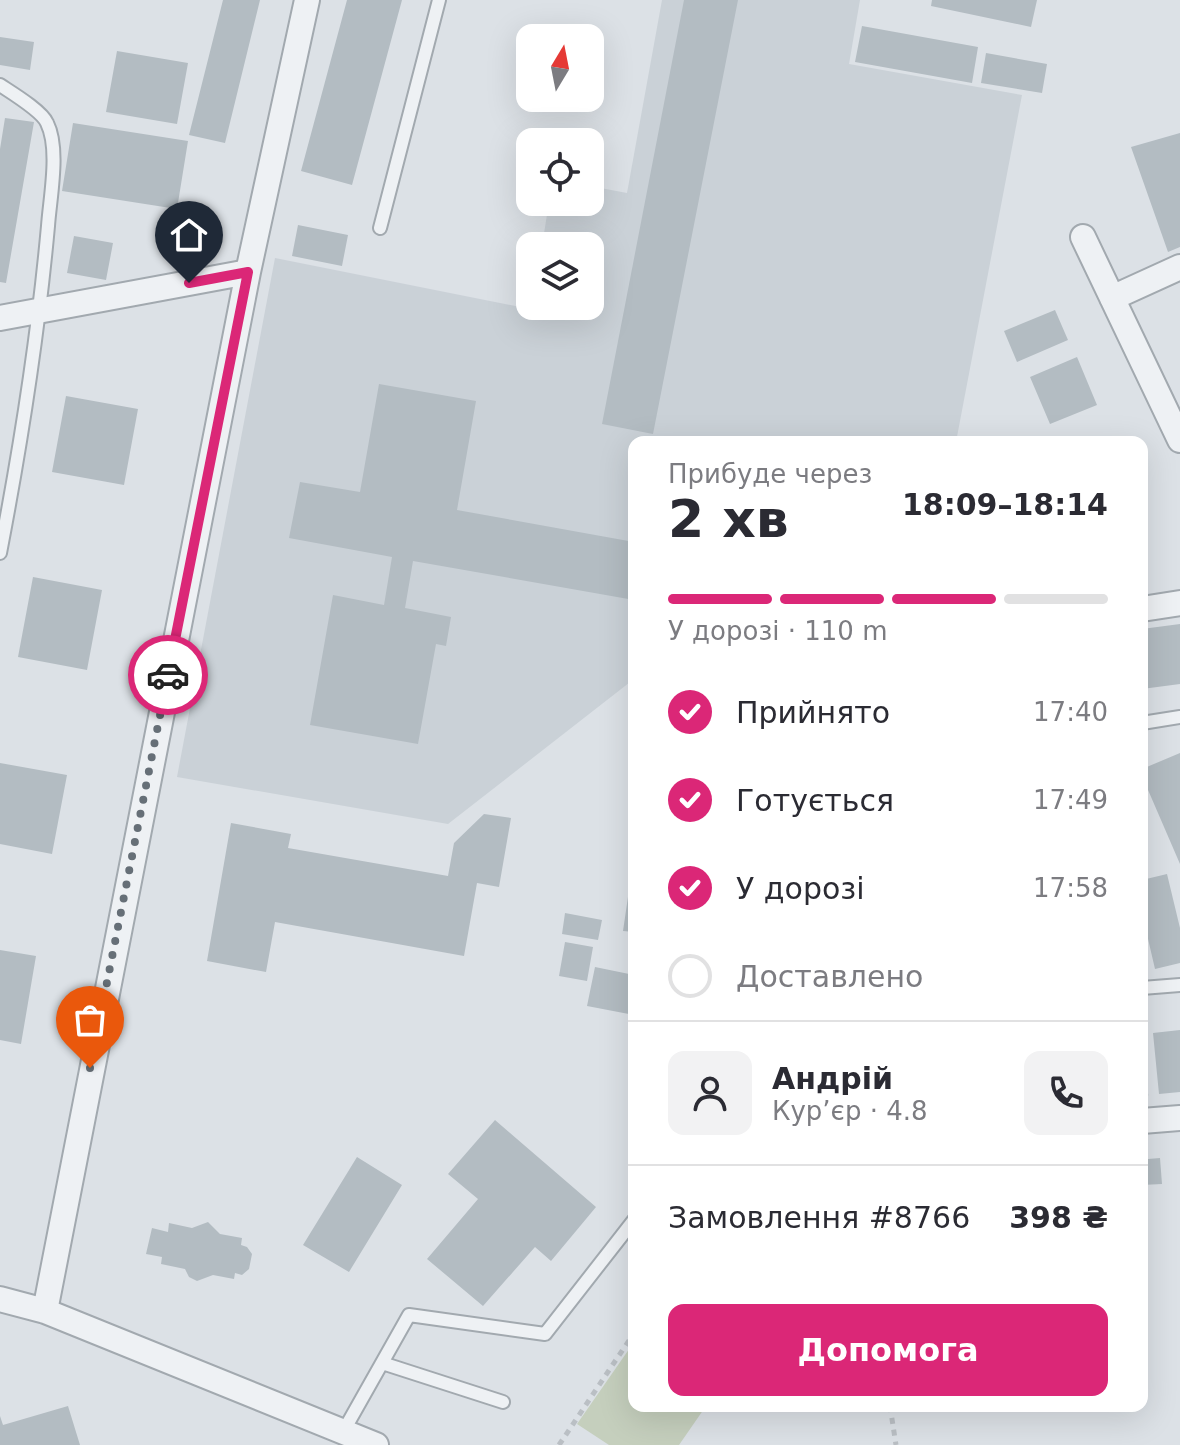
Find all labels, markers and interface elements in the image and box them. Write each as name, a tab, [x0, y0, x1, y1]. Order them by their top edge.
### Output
north arrow	[516, 24, 604, 112]
map controls	[516, 24, 604, 320]
button: locate	[516, 128, 604, 216]
pin	[155, 201, 223, 283]
icon: home	[167, 213, 211, 257]
button: layers	[516, 232, 604, 320]
text: Прибуде через	[668, 459, 872, 489]
text: 18:09–18:14	[902, 487, 1108, 522]
text: 2 хв	[668, 489, 789, 549]
text: У дорозі · 110 m	[668, 616, 887, 646]
courier	[128, 635, 208, 715]
icon: car	[146, 653, 190, 697]
icon: check	[668, 690, 712, 734]
text: Прийнято	[736, 695, 890, 730]
text: 17:40	[1033, 697, 1108, 727]
icon: check	[668, 778, 712, 822]
text: Готується	[736, 783, 894, 818]
text: 17:49	[1033, 785, 1108, 815]
icon: check	[668, 866, 712, 910]
text: У дорозі	[736, 871, 865, 906]
text: 17:58	[1033, 873, 1108, 903]
text: Доставлено	[736, 959, 923, 994]
pin	[56, 986, 124, 1068]
icon: bag	[68, 998, 112, 1042]
button: person	[668, 1051, 752, 1135]
button: phone	[1024, 1051, 1108, 1135]
text: Андрій	[772, 1061, 893, 1096]
text: Кур’єр · 4.8	[772, 1096, 928, 1126]
text: Замовлення #8766	[668, 1200, 970, 1235]
text: 398 ₴	[1009, 1200, 1108, 1235]
button: Допомога	[668, 1304, 1108, 1396]

